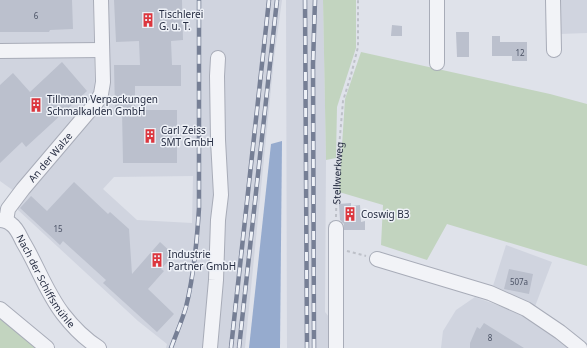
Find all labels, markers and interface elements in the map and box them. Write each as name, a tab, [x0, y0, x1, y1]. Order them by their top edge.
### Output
place label: Tischlerei G. u. T.	[159, 7, 203, 33]
house number: 6	[34, 10, 39, 21]
building icon: Tischlerei G. u. T.	[140, 12, 156, 28]
house number: 12	[515, 47, 525, 58]
place label: Tillmann Verpackungen Schmalkalden GmbH	[47, 92, 158, 118]
building icon: Tillmann Verpackungen Schmalkalden GmbH	[28, 97, 44, 113]
place label: Carl Zeiss SMT GmbH	[161, 123, 214, 149]
building icon: Carl Zeiss SMT GmbH	[142, 128, 158, 144]
street label: An der Walze	[25, 129, 76, 185]
street label: Stellwerkweg	[329, 141, 346, 204]
building icon: Coswig B3	[342, 206, 358, 222]
place label: Coswig B3	[361, 207, 410, 221]
house number: 15	[53, 223, 63, 234]
street label: Nach der Schiffsmühle	[13, 232, 79, 331]
place label: Industrie Partner GmbH	[168, 247, 236, 273]
building icon: Industrie Partner GmbH	[149, 252, 165, 268]
house number: 507a	[510, 276, 528, 287]
house number: 8	[488, 332, 493, 343]

